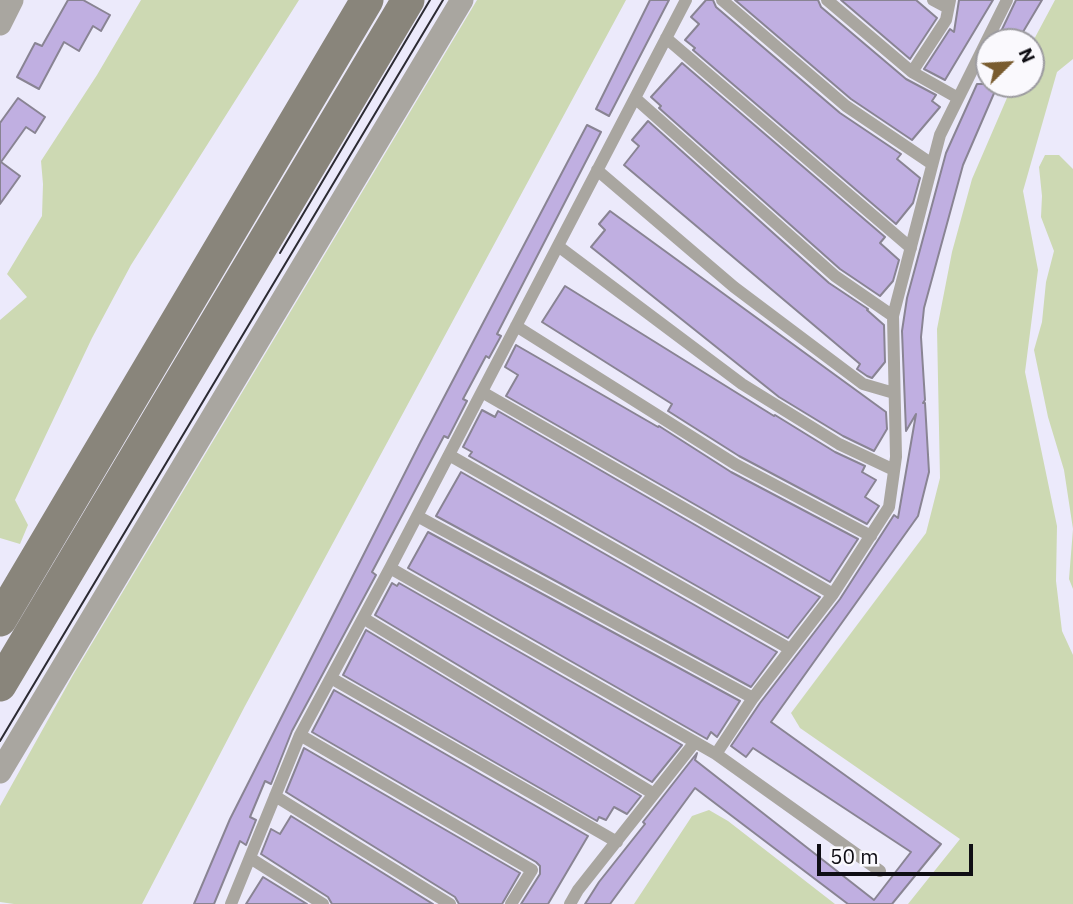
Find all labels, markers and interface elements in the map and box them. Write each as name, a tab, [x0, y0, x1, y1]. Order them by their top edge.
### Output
north arrow	[975, 28, 1045, 98]
text: N	[1014, 44, 1041, 66]
scale bar	[821, 830, 977, 874]
text: 50 m	[830, 842, 879, 870]

